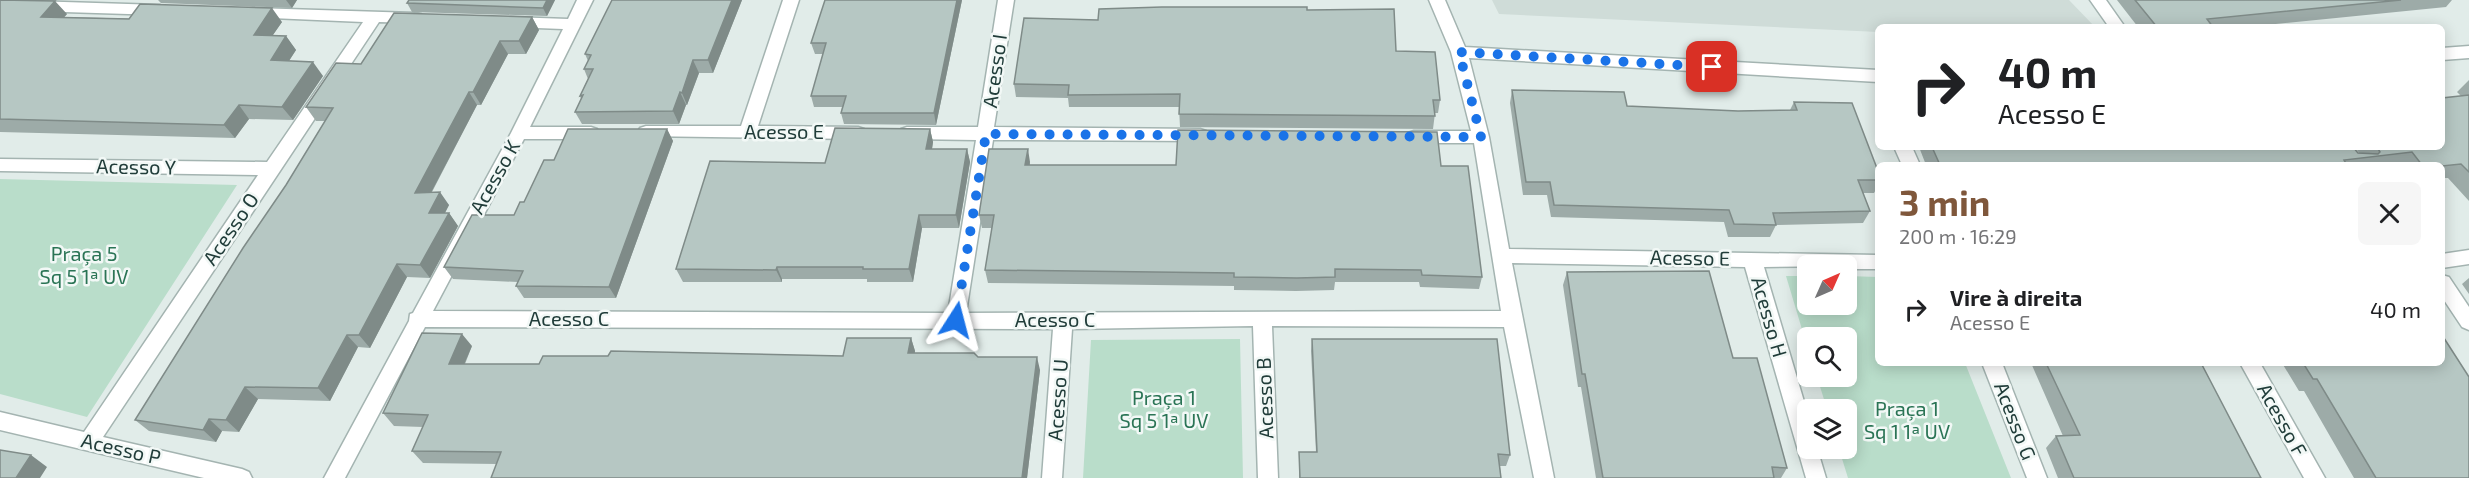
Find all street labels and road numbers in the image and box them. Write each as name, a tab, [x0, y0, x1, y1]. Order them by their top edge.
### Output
street label: Acesso I	[977, 32, 1011, 109]
street label: Acesso E	[744, 119, 824, 143]
street label: Acesso K	[464, 135, 524, 218]
street label: Acesso Y	[96, 153, 177, 179]
street label: Acesso O	[197, 188, 263, 269]
street label: Acesso E	[1650, 244, 1730, 270]
street label: Acesso H	[1747, 274, 1793, 360]
street label: Acesso C	[529, 306, 609, 330]
street label: Acesso C	[1015, 307, 1095, 331]
street label: Acesso B	[1251, 357, 1277, 439]
street label: Acesso U	[1042, 358, 1072, 442]
street label: Acesso G	[1990, 378, 2042, 463]
street label: Acesso F	[2253, 379, 2313, 460]
street label: Acesso P	[79, 427, 163, 469]

